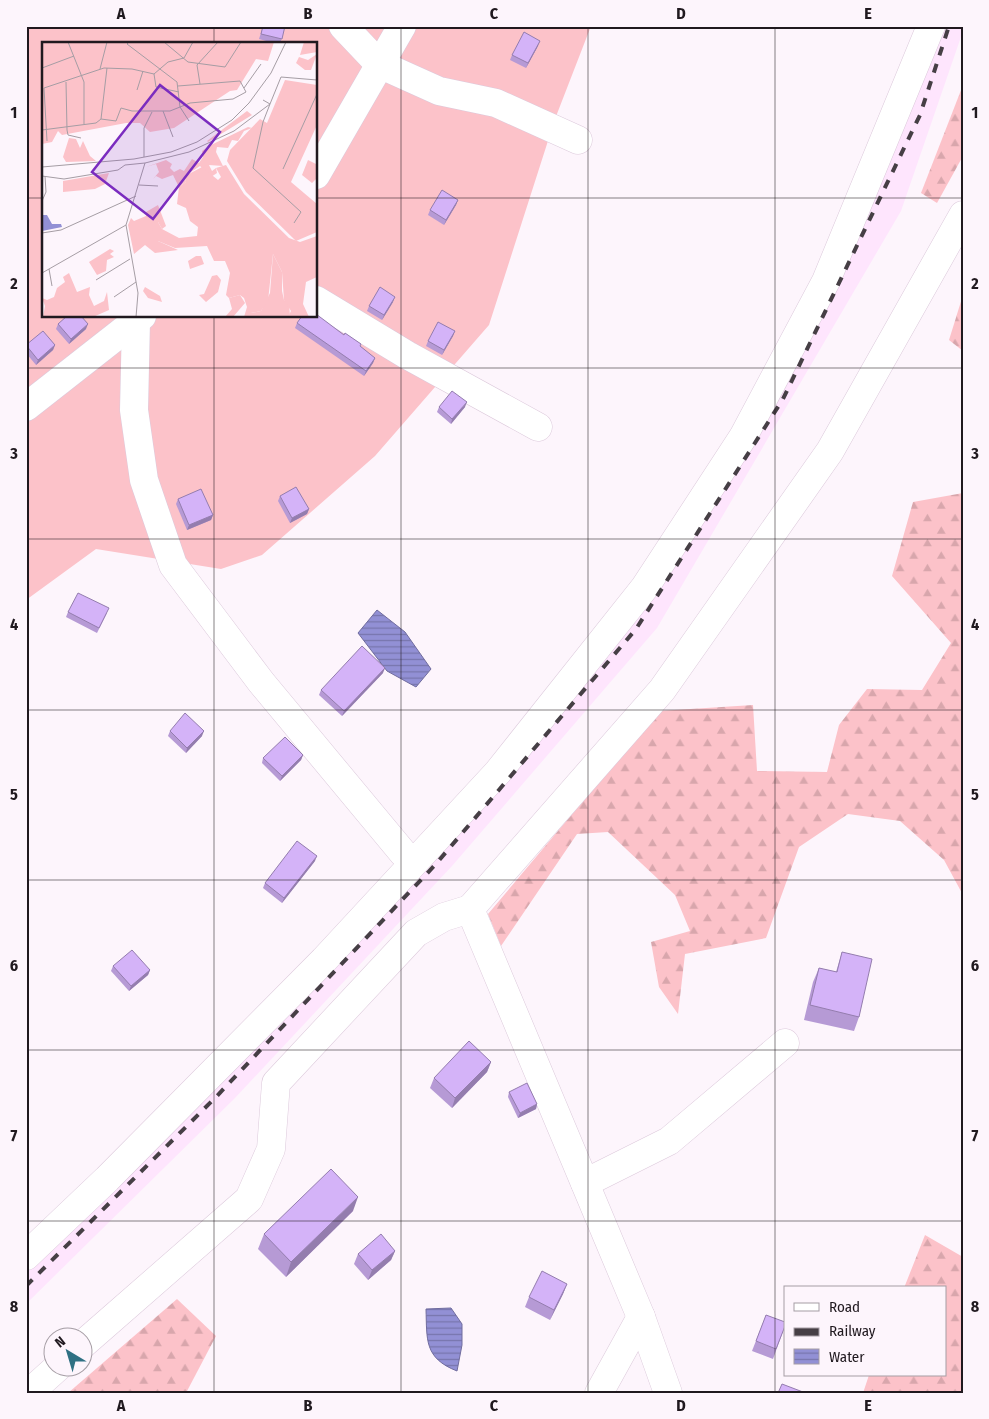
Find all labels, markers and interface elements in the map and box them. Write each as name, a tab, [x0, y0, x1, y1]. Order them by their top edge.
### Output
text: A	[116, 4, 126, 23]
text: B	[304, 4, 313, 23]
text: C	[490, 4, 499, 23]
text: D	[676, 4, 686, 23]
text: E	[864, 4, 872, 23]
inset map	[42, 42, 318, 318]
text: 1	[11, 103, 17, 122]
text: 1	[972, 103, 978, 122]
text: 2	[9, 274, 18, 293]
text: 2	[970, 274, 979, 293]
text: 3	[9, 444, 18, 463]
text: 3	[970, 444, 979, 463]
text: 4	[10, 615, 18, 634]
text: 4	[971, 615, 979, 634]
text: 5	[10, 785, 18, 804]
text: 5	[971, 785, 979, 804]
text: 6	[10, 956, 18, 975]
text: 6	[971, 956, 979, 975]
text: 7	[11, 1126, 18, 1145]
text: 7	[972, 1126, 979, 1145]
legend	[784, 1286, 946, 1376]
text: 8	[10, 1297, 19, 1316]
text: 8	[971, 1297, 980, 1316]
text: Road	[829, 1298, 860, 1316]
text: Railway	[829, 1322, 876, 1340]
north arrow	[42, 1326, 92, 1376]
text: N	[52, 1333, 69, 1351]
text: Water	[829, 1348, 865, 1366]
text: A	[116, 1396, 126, 1415]
text: B	[304, 1396, 313, 1415]
text: C	[490, 1396, 499, 1415]
text: D	[676, 1396, 686, 1415]
text: E	[864, 1396, 872, 1415]

